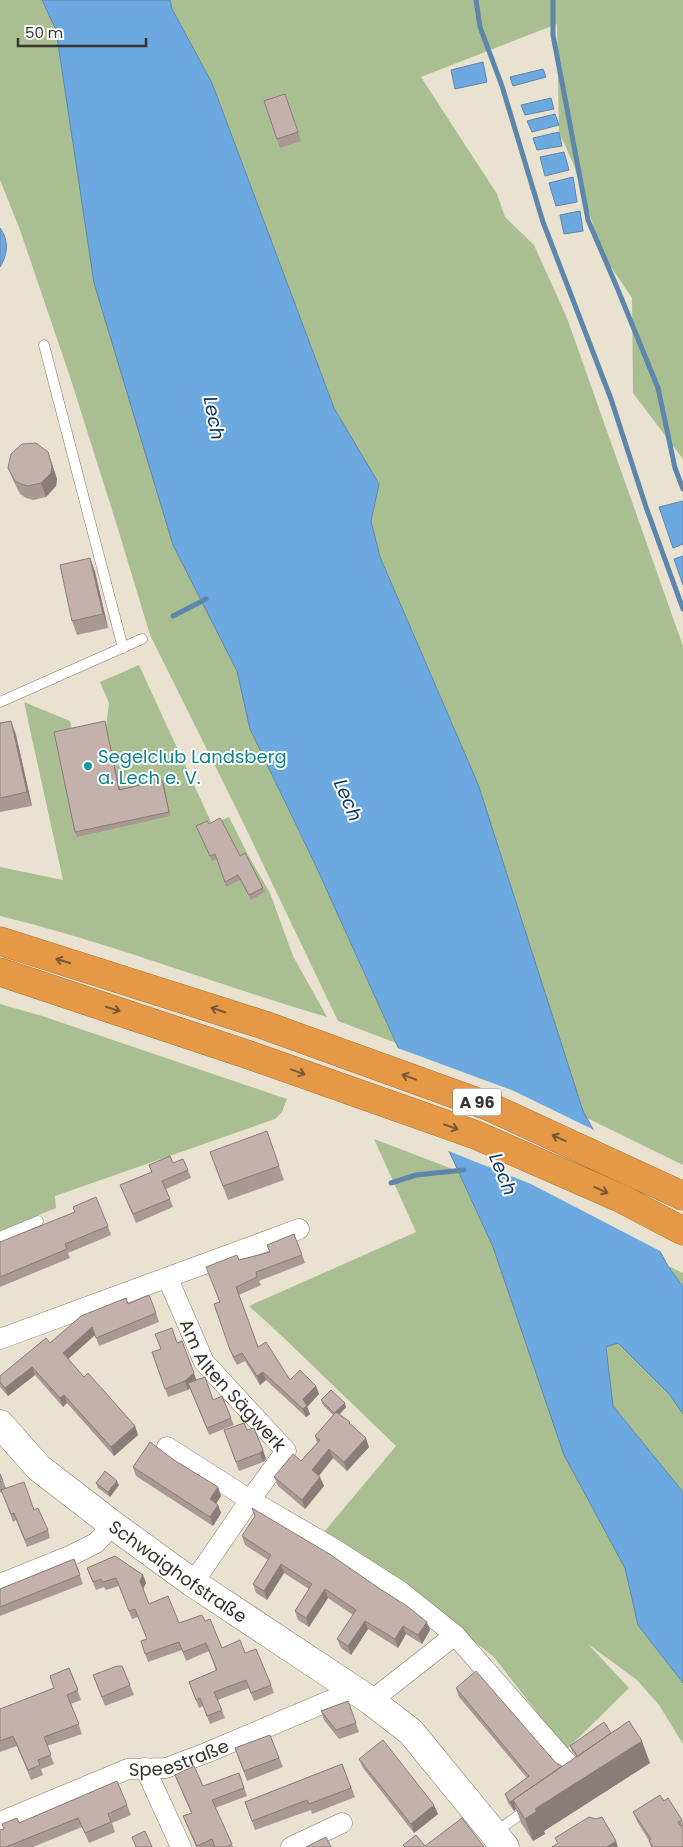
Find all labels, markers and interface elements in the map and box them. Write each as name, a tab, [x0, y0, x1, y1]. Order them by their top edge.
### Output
scale bar	[18, 15, 145, 47]
text: 50 m	[25, 22, 63, 43]
water label: Lech	[197, 394, 231, 442]
place label: Segelclub Landsberg a. Lech e. V.	[98, 744, 287, 790]
marker: Segelclub Landsberg a. Lech e. V.	[82, 760, 94, 772]
water label: Lech	[327, 775, 369, 825]
one-way arrow	[55, 955, 71, 965]
one-way arrow	[104, 1005, 120, 1015]
one-way arrow	[210, 1005, 226, 1015]
one-way arrow	[290, 1068, 306, 1077]
one-way arrow	[402, 1072, 417, 1081]
road number: A 96	[453, 1088, 501, 1116]
one-way arrow	[443, 1123, 459, 1132]
one-way arrow	[552, 1133, 567, 1143]
water label: Lech	[482, 1149, 524, 1199]
one-way arrow	[593, 1186, 608, 1196]
street label: Am Alten Sägwerk	[174, 1315, 293, 1457]
street label: Schwaighofstraße	[104, 1514, 252, 1628]
street label: Speestraße	[128, 1732, 232, 1781]

